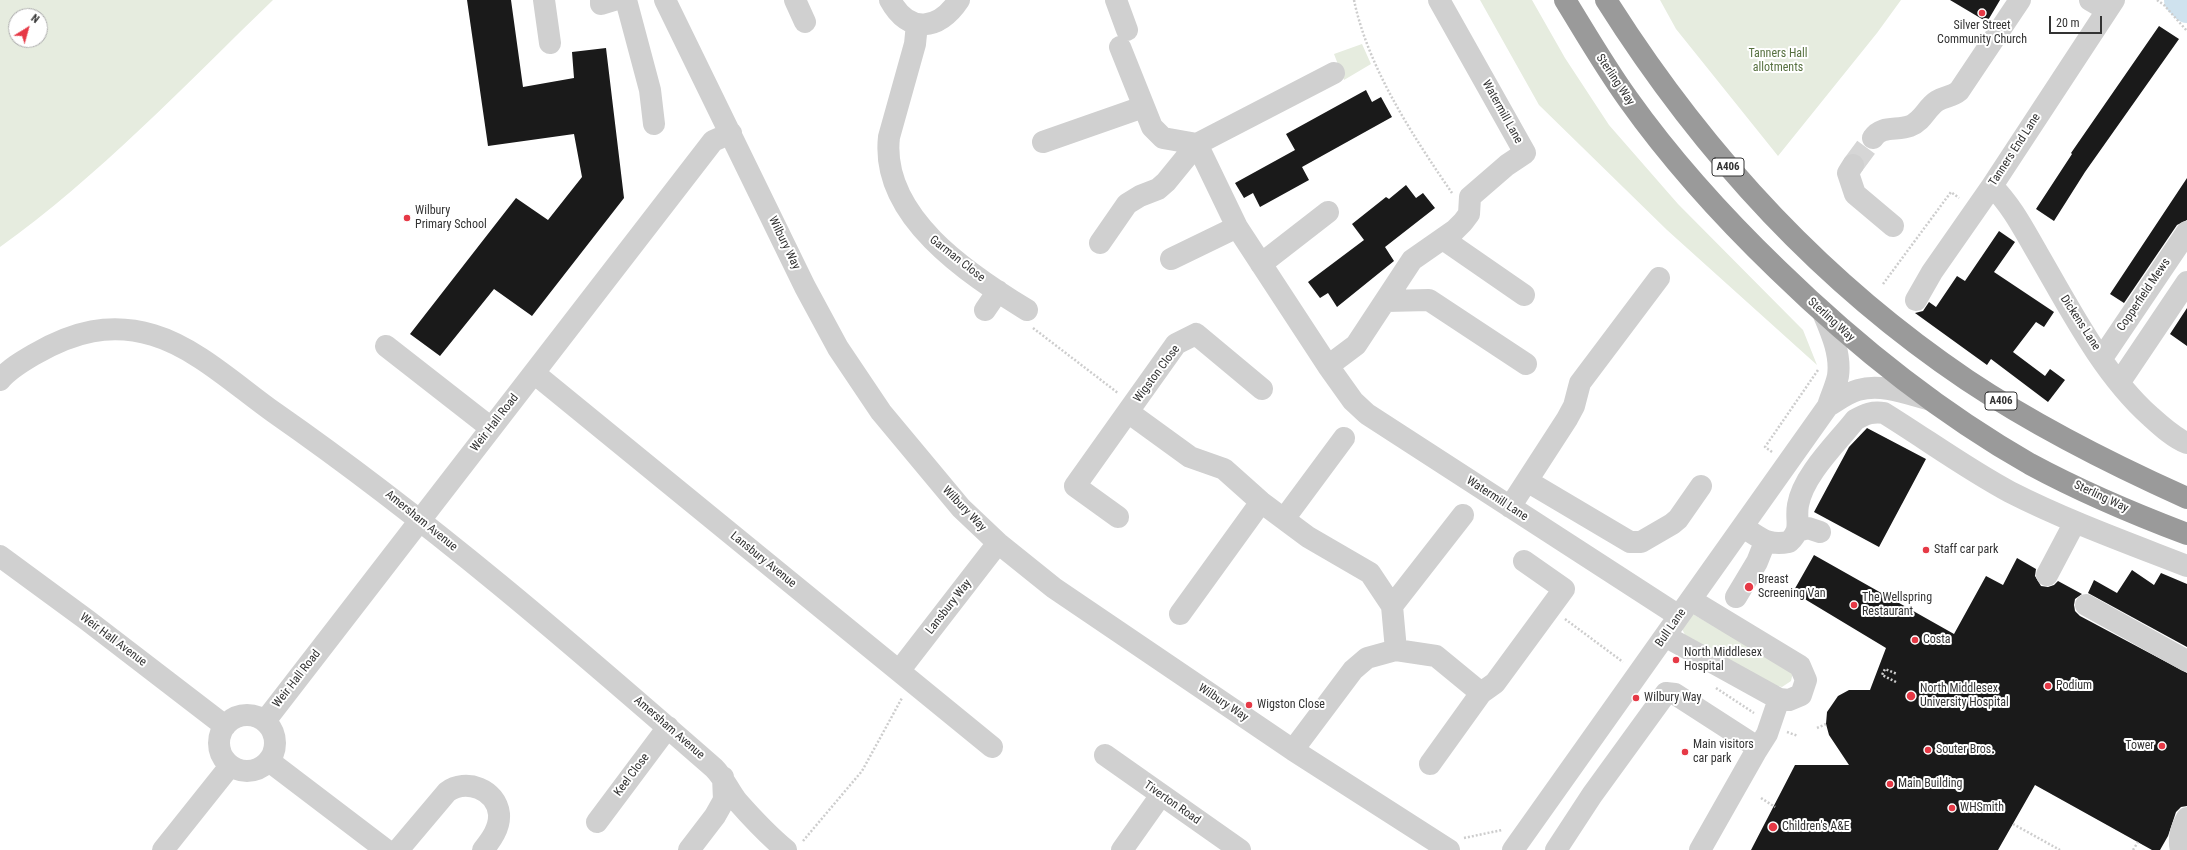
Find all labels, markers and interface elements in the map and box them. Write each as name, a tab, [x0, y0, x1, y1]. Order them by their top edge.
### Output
north arrow	[8, 8, 48, 48]
marker: Silver Street Community Church	[1977, 8, 1987, 18]
scale bar	[2051, 8, 2104, 34]
text: N	[28, 12, 42, 26]
text: 20 m	[2056, 16, 2080, 30]
place label: Silver Street Community Church	[1937, 19, 2027, 47]
park label: Tanners Hall allotments	[1748, 47, 1808, 75]
street label: Sterling Way	[1593, 52, 1637, 108]
street label: Watermill Lane	[1479, 78, 1525, 146]
street label: Tanners End Lane	[1986, 111, 2044, 189]
road number: A406	[1712, 158, 1744, 176]
place label: Wilbury Primary School	[415, 204, 487, 232]
marker: Wilbury Primary School	[402, 213, 412, 223]
street label: Wilbury Way	[765, 214, 803, 272]
street label: Garman Close	[926, 233, 988, 285]
street label: Copperfield Mews	[2114, 256, 2174, 334]
street label: Dickens Lane	[2057, 293, 2103, 353]
street label: Sterling Way	[1804, 295, 1858, 345]
street label: Wigston Close	[1131, 343, 1183, 405]
street label: Weir Hall Road	[468, 391, 522, 455]
road number: A406	[1985, 392, 2017, 410]
street label: Watermill Lane	[1464, 474, 1530, 524]
street label: Sterling Way	[2071, 478, 2131, 516]
street label: Wilbury Way	[939, 483, 989, 535]
street label: Amersham Avenue	[382, 488, 460, 554]
street label: Lansbury Avenue	[727, 529, 799, 591]
place label: Staff car park	[1934, 543, 1998, 557]
marker: Staff car park	[1921, 545, 1931, 555]
place label: Breast Screening Van	[1758, 573, 1826, 601]
street label: Lansbury Way	[923, 577, 975, 637]
marker: Breast Screening Van	[1743, 581, 1755, 593]
place label: The Wellspring Restaurant	[1862, 591, 1932, 619]
marker: The Wellspring Restaurant	[1849, 600, 1859, 610]
street label: Bull Lane	[1653, 606, 1689, 650]
street label: Weir Hall Avenue	[77, 610, 149, 670]
place label: Costa	[1923, 633, 1951, 647]
marker: Costa	[1910, 635, 1920, 645]
place label: North Middlesex Hospital	[1684, 646, 1762, 674]
street label: Weir Hall Road	[270, 647, 324, 711]
marker: North Middlesex Hospital	[1671, 655, 1681, 665]
place label: Podium	[2056, 679, 2092, 693]
street label: Wilbury Way	[1195, 681, 1251, 725]
marker: Podium	[2043, 681, 2053, 691]
place label: North Middlesex University Hospital	[1920, 682, 2009, 710]
marker: North Middlesex University Hospital	[1905, 690, 1917, 702]
place label: Wilbury Way	[1644, 691, 1701, 705]
marker: Wilbury Way	[1631, 693, 1641, 703]
street label: Amersham Avenue	[631, 694, 707, 762]
place label: Wigston Close	[1257, 698, 1325, 712]
marker: Wigston Close	[1244, 700, 1254, 710]
place label: Main visitors car park	[1693, 738, 1754, 766]
place label: Tower	[2125, 739, 2154, 753]
marker: Tower	[2157, 741, 2167, 751]
place label: Souter Bros.	[1936, 743, 1994, 757]
marker: Souter Bros.	[1923, 745, 1933, 755]
marker: Main visitors car park	[1680, 747, 1690, 757]
street label: Keel Close	[611, 751, 653, 799]
place label: Main Building	[1898, 777, 1962, 791]
street label: Tiverton Road	[1141, 778, 1203, 828]
marker: Main Building	[1885, 779, 1895, 789]
place label: WHSmith	[1960, 801, 2004, 815]
marker: WHSmith	[1947, 803, 1957, 813]
place label: Children's A&E	[1782, 820, 1850, 834]
marker: Children's A&E	[1767, 821, 1779, 833]

